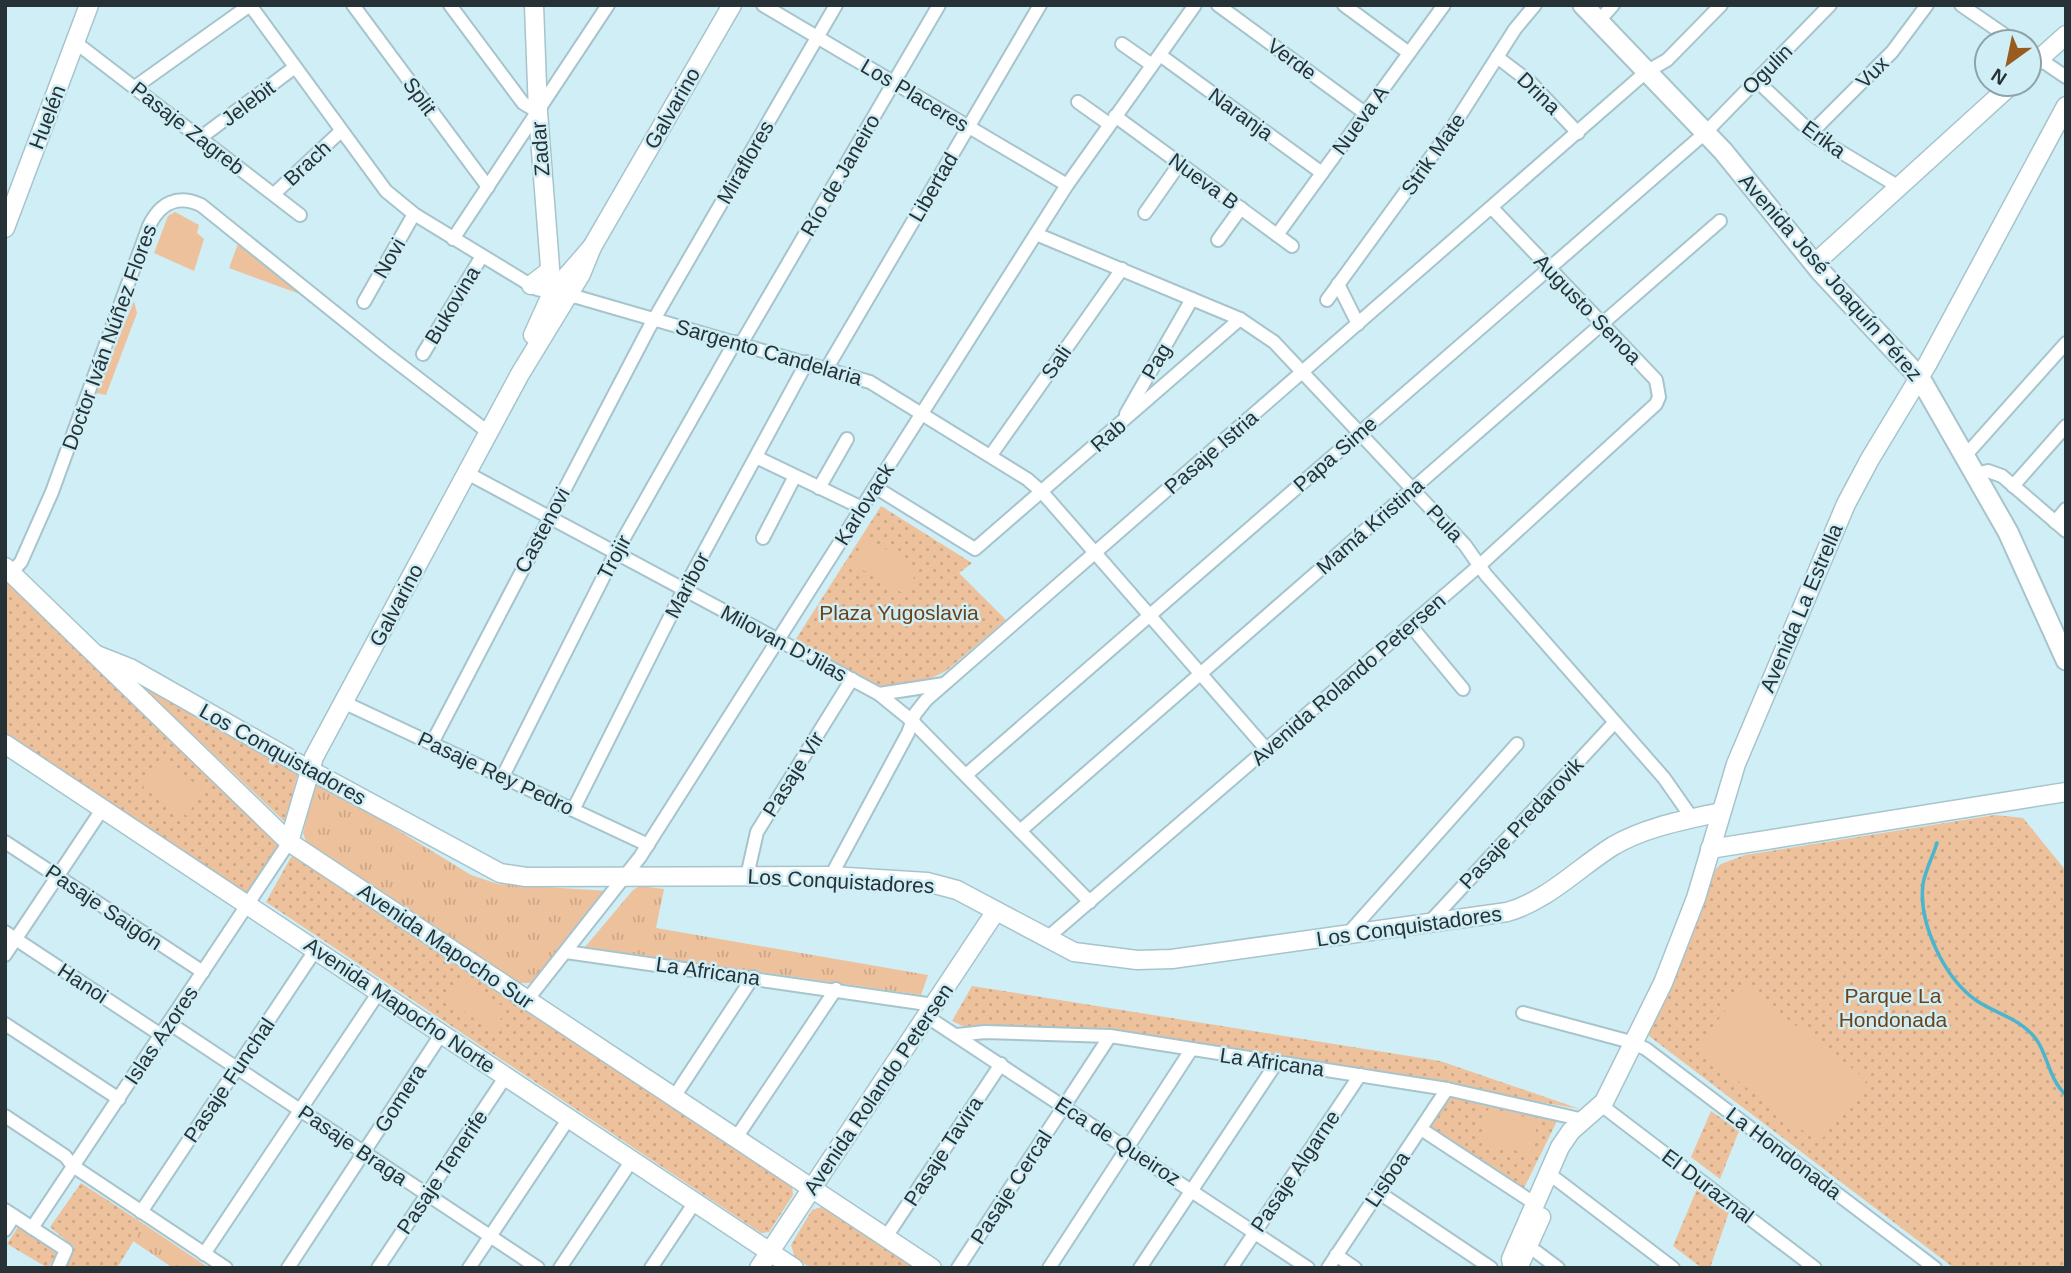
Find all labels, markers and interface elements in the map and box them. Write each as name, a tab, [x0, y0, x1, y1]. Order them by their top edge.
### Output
north arrow	[1973, 28, 2043, 98]
street label: Verde	[1263, 34, 1321, 84]
street label: Ogulin	[1737, 39, 1797, 99]
street label: Vux	[1851, 51, 1893, 93]
street label: Los Placeres	[857, 54, 973, 136]
street label: Galvarino	[640, 63, 704, 153]
text: N	[1988, 64, 2010, 89]
street label: Drina	[1513, 67, 1565, 119]
street label: Split	[399, 73, 441, 119]
street label: Jelebit	[217, 75, 279, 130]
street label: Pasaje Zagreb	[127, 77, 249, 179]
street label: Nueva A	[1327, 81, 1393, 159]
street label: Huelén	[24, 82, 70, 152]
street label: Naranja	[1204, 83, 1278, 145]
street label: Strik Mate	[1396, 109, 1470, 199]
street label: Río de Janeiro	[796, 110, 884, 240]
street label: Miraflores	[712, 116, 778, 208]
street label: Erika	[1798, 116, 1850, 163]
street label: Zadar	[527, 121, 553, 177]
street label: Brach	[279, 136, 335, 190]
street label: Libertad	[904, 148, 962, 226]
street label: Nueva B	[1165, 148, 1243, 214]
street label: Avenida José Joaquín Pérez	[1735, 169, 1927, 385]
street label: Doctor Iván Núñez Flores	[57, 221, 161, 453]
street label: Novi	[369, 234, 409, 282]
street label: Augusto Senoa	[1530, 249, 1646, 369]
street label: Bukovina	[420, 262, 484, 348]
street label: Sargento Candelaria	[673, 314, 865, 390]
street label: Pag	[1137, 339, 1175, 383]
street label: Sali	[1037, 341, 1075, 383]
street label: Pasaje Istria	[1160, 405, 1262, 499]
street label: Papa Sime	[1289, 412, 1381, 496]
street label: Rab	[1086, 414, 1130, 456]
street label: Karlovack	[830, 458, 898, 549]
street label: Mamá Kristina	[1312, 473, 1428, 579]
street label: Castenovi	[510, 483, 574, 577]
street label: Pula	[1422, 500, 1468, 546]
street label: Avenida La Estrella	[1755, 520, 1847, 696]
street label: Trojir	[593, 531, 635, 583]
street label: Maribor	[660, 548, 714, 622]
street label: Galvarino	[365, 560, 427, 650]
street label: Avenida Rolando Petersen	[1246, 588, 1450, 770]
street label: Milovan D'Jilas	[717, 600, 851, 686]
park label: Plaza Yugoslavia	[819, 601, 979, 624]
street label: Los Conquistadores	[196, 699, 370, 809]
street label: Pasaje Rey Pedro	[414, 727, 578, 819]
street label: Pasaje Vir	[758, 727, 828, 821]
street label: Pasaje Predarovik	[1454, 752, 1588, 893]
street label: Pasaje Saigón	[41, 860, 167, 954]
street label: Los Conquistadores	[747, 865, 935, 897]
street label: Avenida Mapocho Sur	[354, 879, 538, 1013]
street label: Los Conquistadores	[1315, 902, 1503, 950]
street label: Avenida Mapocho Norte	[300, 933, 500, 1077]
street label: La Africana	[654, 952, 762, 990]
street label: Hanoi	[54, 958, 112, 1008]
street label: Avenida Rolando Petersen	[799, 979, 957, 1199]
street label: Islas Azores	[120, 982, 202, 1088]
park label: Parque La Hondonada	[1839, 984, 1948, 1031]
street label: Pasaje Funchal	[179, 1014, 279, 1146]
street label: La Africana	[1218, 1043, 1326, 1081]
street label: Gomera	[370, 1060, 430, 1136]
street label: Pasaje Tavira	[899, 1092, 987, 1210]
street label: Eca de Queiroz	[1051, 1092, 1185, 1190]
street label: Pasaje Braga	[294, 1100, 412, 1190]
street label: La Hondonada	[1722, 1102, 1846, 1204]
street label: Pasaje Tenerife	[392, 1106, 492, 1238]
street label: Pasaje Algarne	[1246, 1106, 1344, 1236]
street label: Pasaje Cercal	[966, 1126, 1056, 1248]
street label: El Duraznal	[1658, 1144, 1758, 1228]
street label: Lisboa	[1360, 1147, 1414, 1211]

